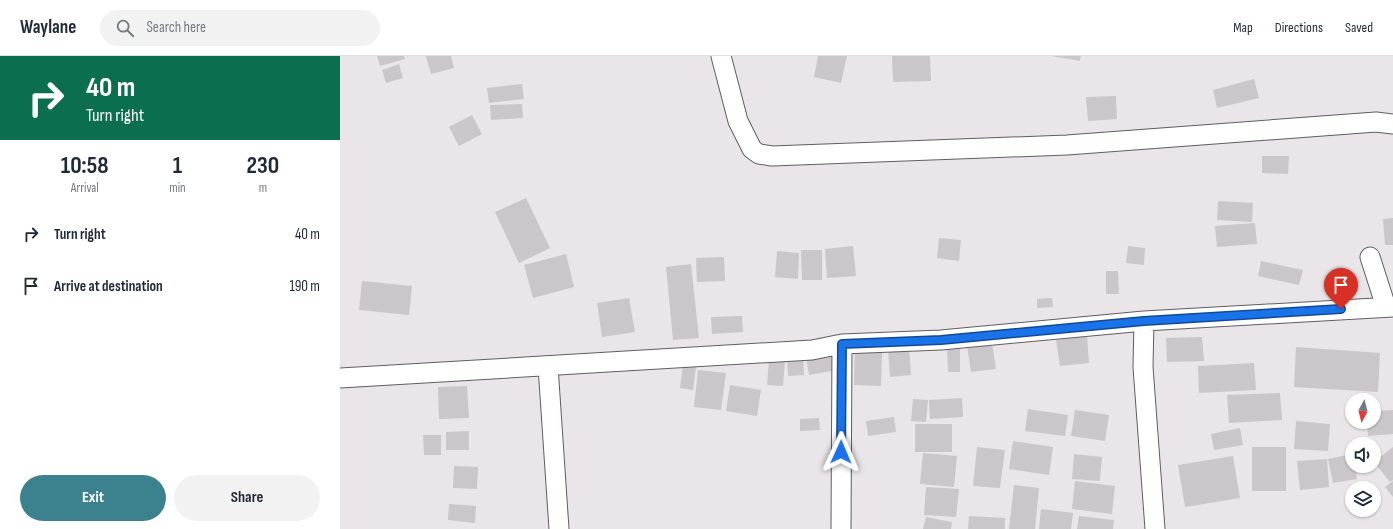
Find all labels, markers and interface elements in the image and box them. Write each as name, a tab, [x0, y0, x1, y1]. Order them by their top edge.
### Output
search box	[100, 10, 380, 46]
text: Waylane	[20, 16, 76, 39]
icon: search	[114, 17, 136, 39]
text: Search here	[146, 18, 206, 37]
text: Map	[1233, 19, 1253, 36]
text: Directions	[1275, 19, 1323, 36]
text: Saved	[1345, 19, 1373, 36]
text: 40 m	[86, 71, 135, 104]
icon: right	[20, 72, 72, 124]
text: Turn right	[86, 105, 144, 126]
text: 10:58	[61, 151, 109, 180]
text: 1	[173, 151, 182, 180]
text: 230	[246, 151, 279, 180]
text: Arrival	[71, 180, 99, 196]
text: min	[169, 180, 186, 196]
text: m	[259, 180, 267, 196]
icon: right	[20, 223, 42, 245]
text: Turn right	[54, 225, 106, 244]
text: 40 m	[295, 225, 320, 244]
pin	[1324, 268, 1358, 309]
icon: arrive	[1330, 274, 1352, 296]
icon: arrive	[20, 275, 42, 297]
text: Arrive at destination	[54, 277, 163, 296]
text: 190 m	[289, 277, 320, 296]
north arrow	[1345, 393, 1381, 429]
map controls	[1345, 393, 1381, 517]
position arrow	[820, 431, 862, 473]
button: sound	[1345, 437, 1381, 473]
button: Exit	[20, 475, 166, 521]
button: Share	[174, 475, 320, 521]
button: layers	[1345, 481, 1381, 517]

